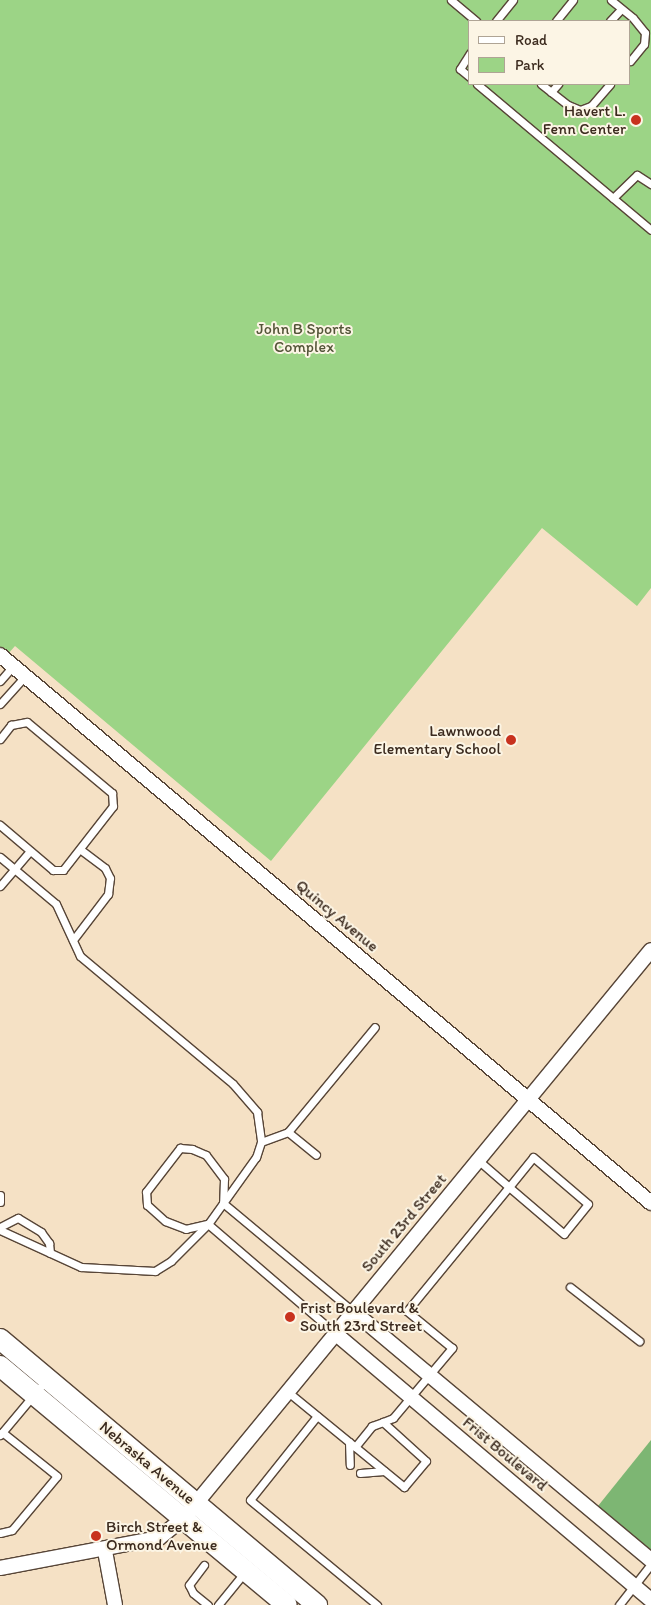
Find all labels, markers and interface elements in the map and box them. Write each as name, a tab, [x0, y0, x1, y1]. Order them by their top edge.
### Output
legend	[468, 20, 631, 85]
text: Road	[515, 31, 547, 49]
text: Park	[515, 56, 545, 74]
place label: Havert L. Fenn Center	[543, 101, 626, 139]
marker: Havert L. Fenn Center	[630, 114, 642, 126]
park label: John B Sports Complex	[256, 319, 352, 357]
place label: Lawnwood Elementary School	[373, 721, 501, 759]
marker: Lawnwood Elementary School	[505, 734, 517, 746]
street label: Quincy Avenue	[292, 876, 382, 956]
street label: South 23rd Street	[358, 1170, 450, 1276]
place label: Frist Boulevard & South 23rd Street	[300, 1298, 422, 1336]
marker: Frist Boulevard & South 23rd Street	[284, 1311, 296, 1323]
street label: Frist Boulevard	[458, 1413, 552, 1495]
street label: Nebraska Avenue	[96, 1418, 198, 1508]
place label: Birch Street & Ormond Avenue	[106, 1517, 217, 1555]
marker: Birch Street & Ormond Avenue	[90, 1530, 102, 1542]

